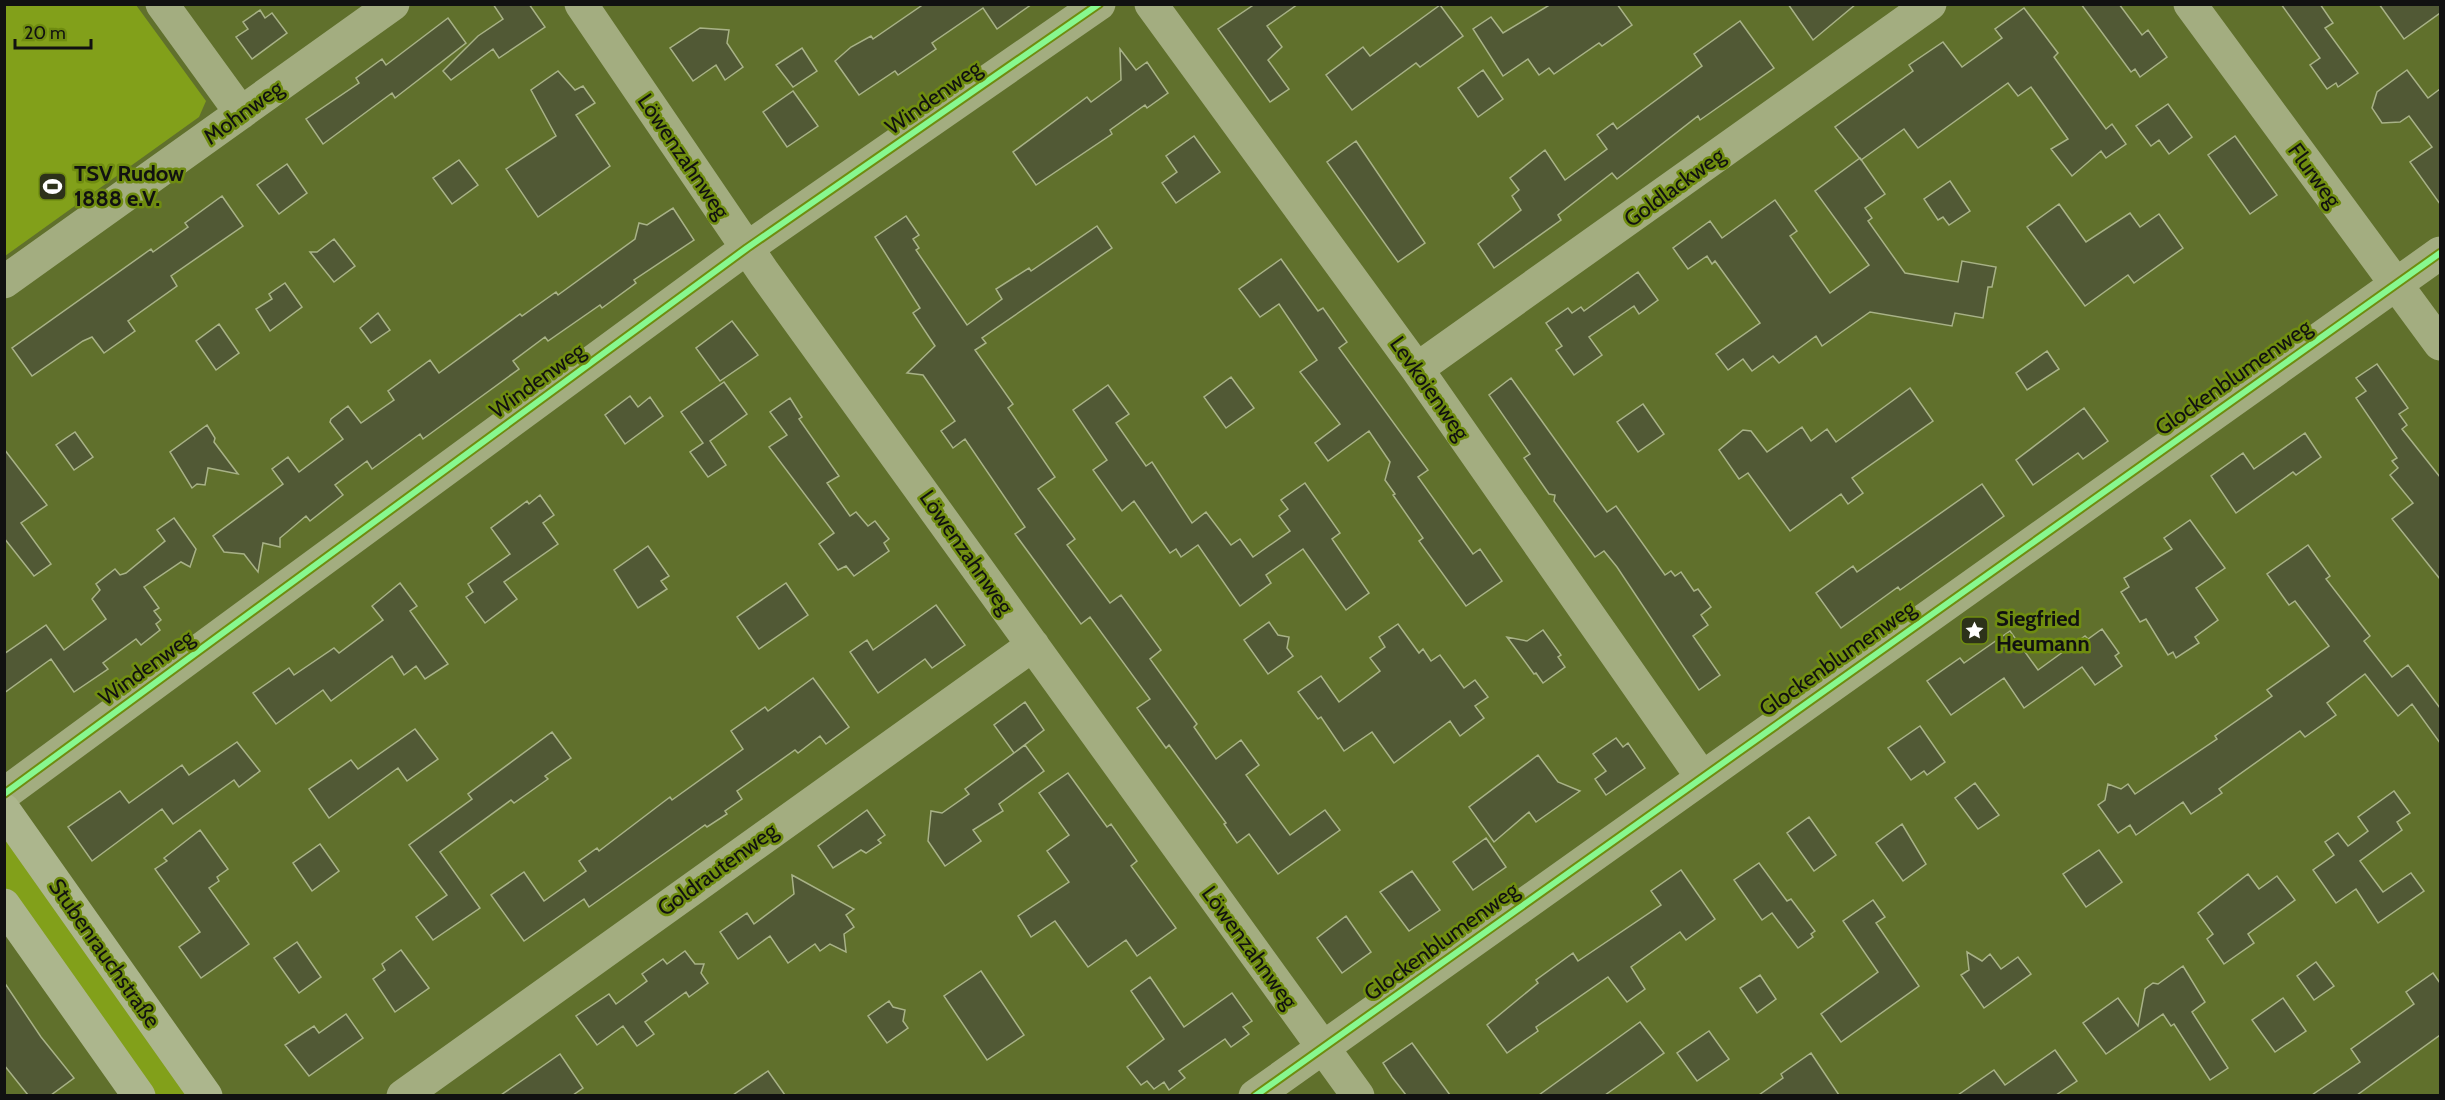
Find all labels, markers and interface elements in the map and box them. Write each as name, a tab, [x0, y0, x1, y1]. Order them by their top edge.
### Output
scale bar	[15, 12, 92, 50]
text: 20 m	[24, 22, 66, 44]
street label: Windenweg	[880, 54, 987, 140]
street label: Mohnweg	[198, 74, 289, 150]
street label: Löwenzahnweg	[632, 89, 736, 225]
street label: Flurweg	[2282, 138, 2348, 214]
street label: Goldlackweg	[1619, 141, 1731, 233]
place label: TSV Rudow 1888 e.V.	[74, 160, 184, 212]
sports icon: TSV Rudow 1888 e.V.	[37, 170, 69, 202]
street label: Glockenblumenweg	[2150, 313, 2317, 441]
street label: Levkoienweg	[1384, 331, 1476, 446]
street label: Windenweg	[484, 336, 591, 424]
street label: Löwenzahnweg	[914, 485, 1020, 620]
street label: Glockenblumenweg	[1754, 594, 1921, 722]
place label: Siegfried Heumann	[1996, 605, 2090, 657]
place icon: Siegfried Heumann	[1959, 615, 1991, 647]
street label: Windenweg	[93, 623, 200, 711]
street label: Goldrautenweg	[652, 816, 783, 922]
street label: Stubenrauchstraße	[43, 874, 166, 1033]
street label: Glockenblumenweg	[1359, 876, 1525, 1007]
street label: Löwenzahnweg	[1196, 881, 1304, 1015]

